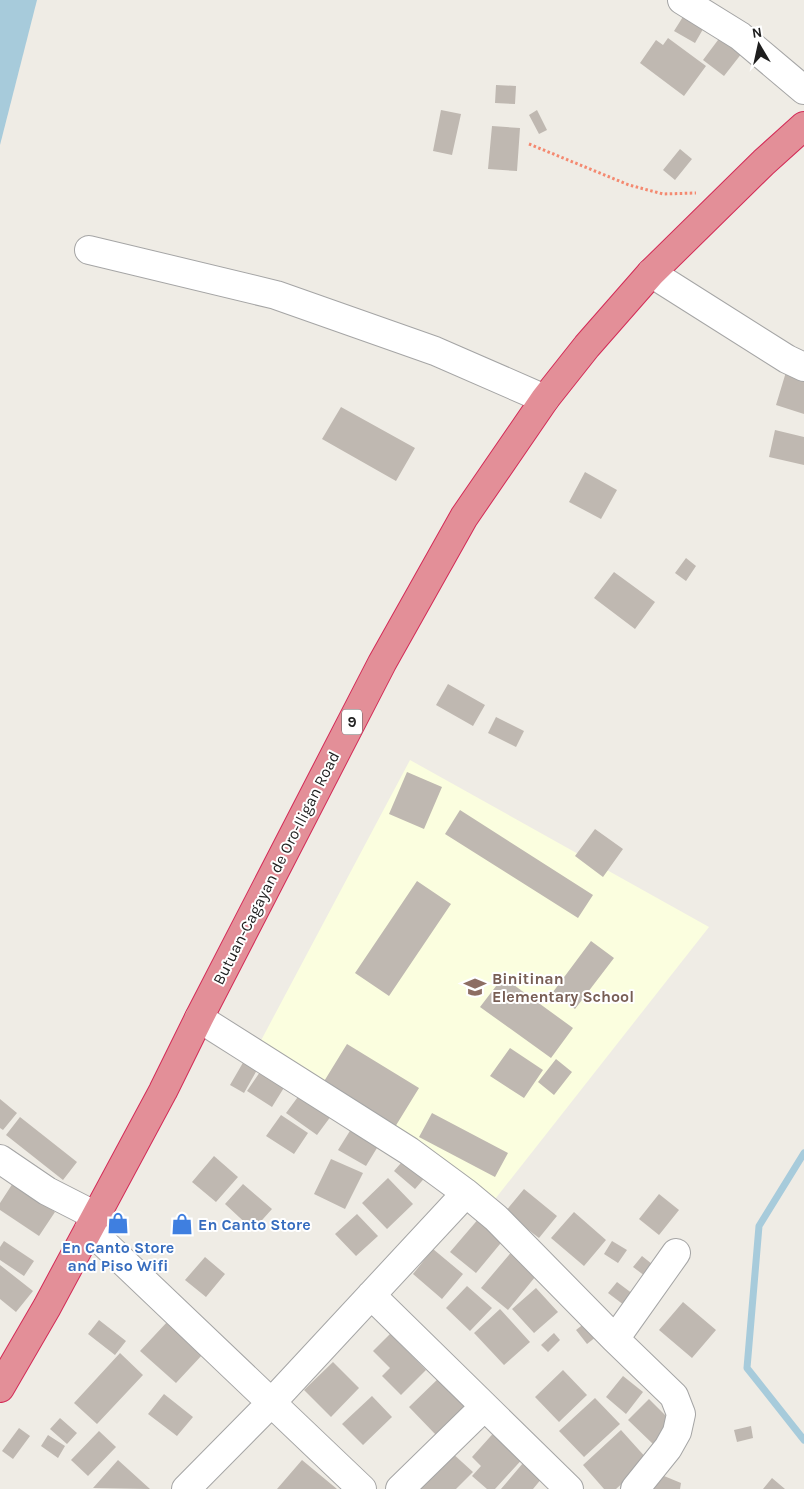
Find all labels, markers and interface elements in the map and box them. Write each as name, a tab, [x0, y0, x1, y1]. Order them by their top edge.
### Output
north arrow	[734, 20, 784, 70]
text: N	[751, 23, 763, 42]
road number: 9	[342, 710, 362, 734]
street label: Butuan-Cagayan de Oro-Iligan Road	[209, 748, 343, 988]
place label: Binitinan Elementary School	[492, 969, 634, 1006]
school or university icon: Binitinan Elementary School	[462, 974, 488, 1000]
shop icon: En Canto Store and Piso Wifi	[105, 1210, 131, 1236]
shop icon: En Canto Store	[169, 1211, 195, 1237]
place label: En Canto Store	[198, 1215, 311, 1234]
place label: En Canto Store and Piso Wifi	[62, 1238, 174, 1275]

